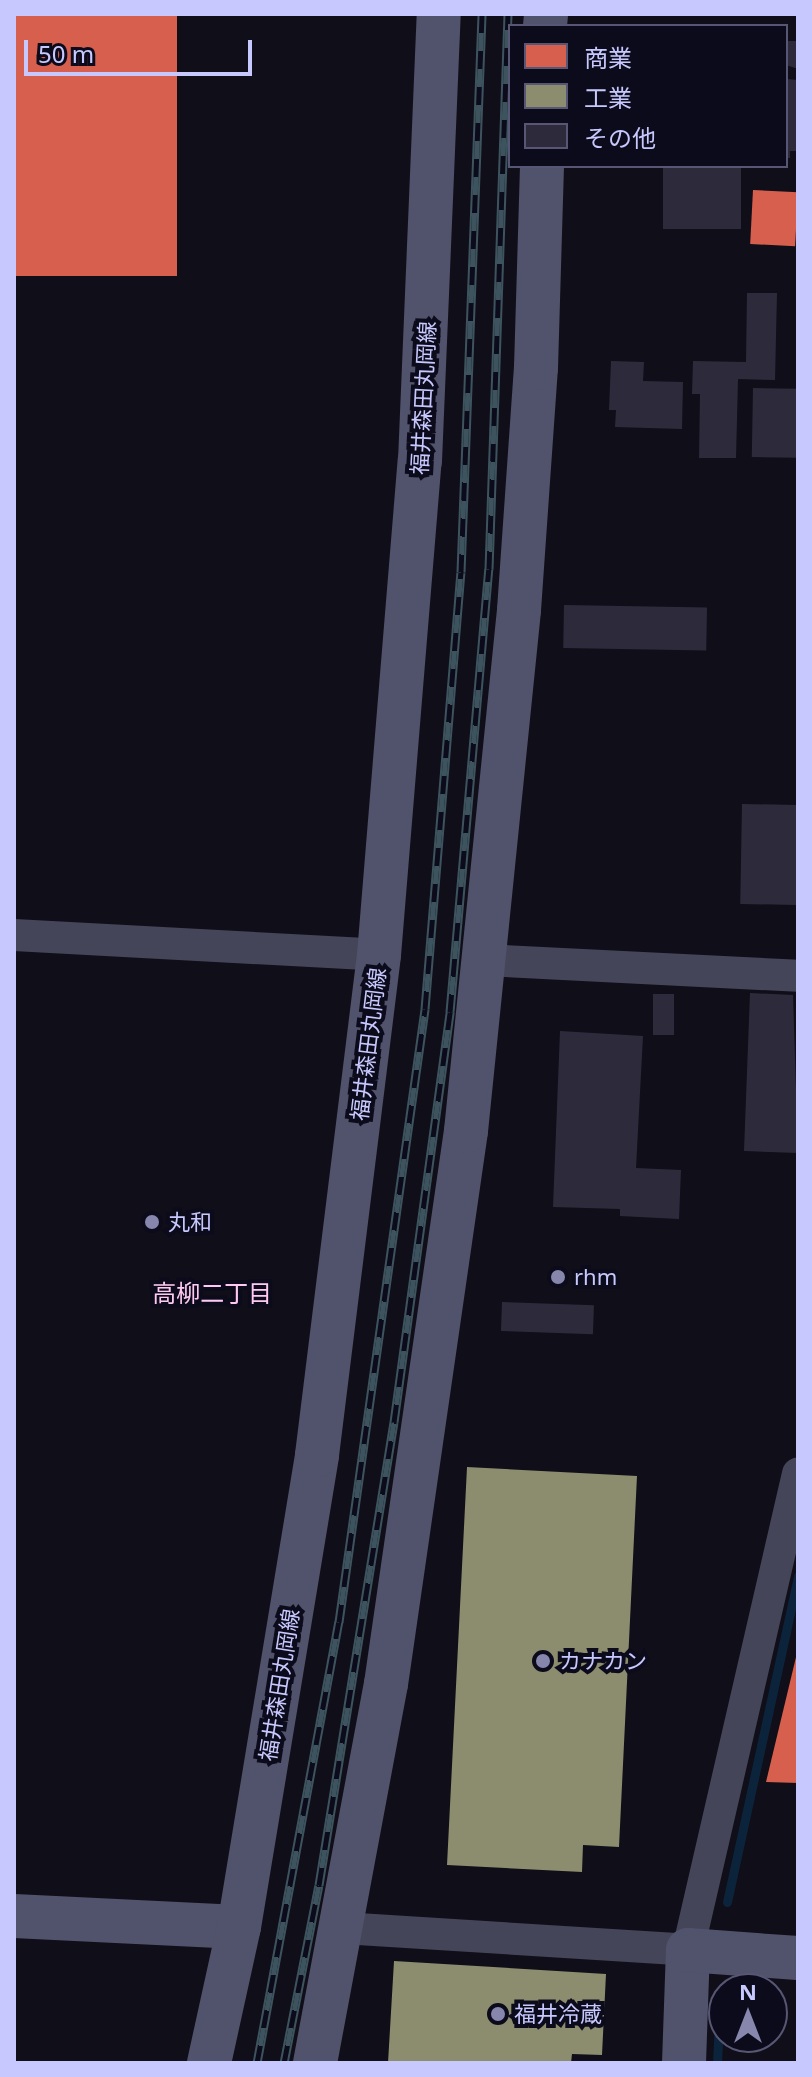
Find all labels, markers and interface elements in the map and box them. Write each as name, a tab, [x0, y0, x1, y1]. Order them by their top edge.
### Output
scale bar	[28, 24, 256, 74]
legend	[508, 24, 788, 168]
text: 50 m	[38, 37, 94, 70]
text: 商業	[584, 41, 632, 74]
text: 工業	[584, 81, 632, 114]
text: その他	[584, 121, 656, 154]
street label: 福井森田丸岡線	[406, 320, 440, 476]
street label: 福井森田丸岡線	[346, 966, 390, 1122]
place label: 丸和	[168, 1209, 212, 1235]
marker: 丸和	[143, 1213, 161, 1231]
place label: rhm	[574, 1264, 617, 1290]
marker: rhm	[549, 1268, 567, 1286]
district label: 高柳二丁目	[152, 1279, 272, 1307]
street label: 福井森田丸岡線	[254, 1607, 304, 1763]
place label: カナカン	[559, 1648, 647, 1674]
marker: カナカン	[534, 1652, 552, 1670]
north arrow	[708, 1973, 788, 2053]
text: N	[739, 1976, 757, 2006]
place label: 福井冷蔵	[514, 2001, 602, 2027]
marker: 福井冷蔵	[489, 2005, 507, 2023]

